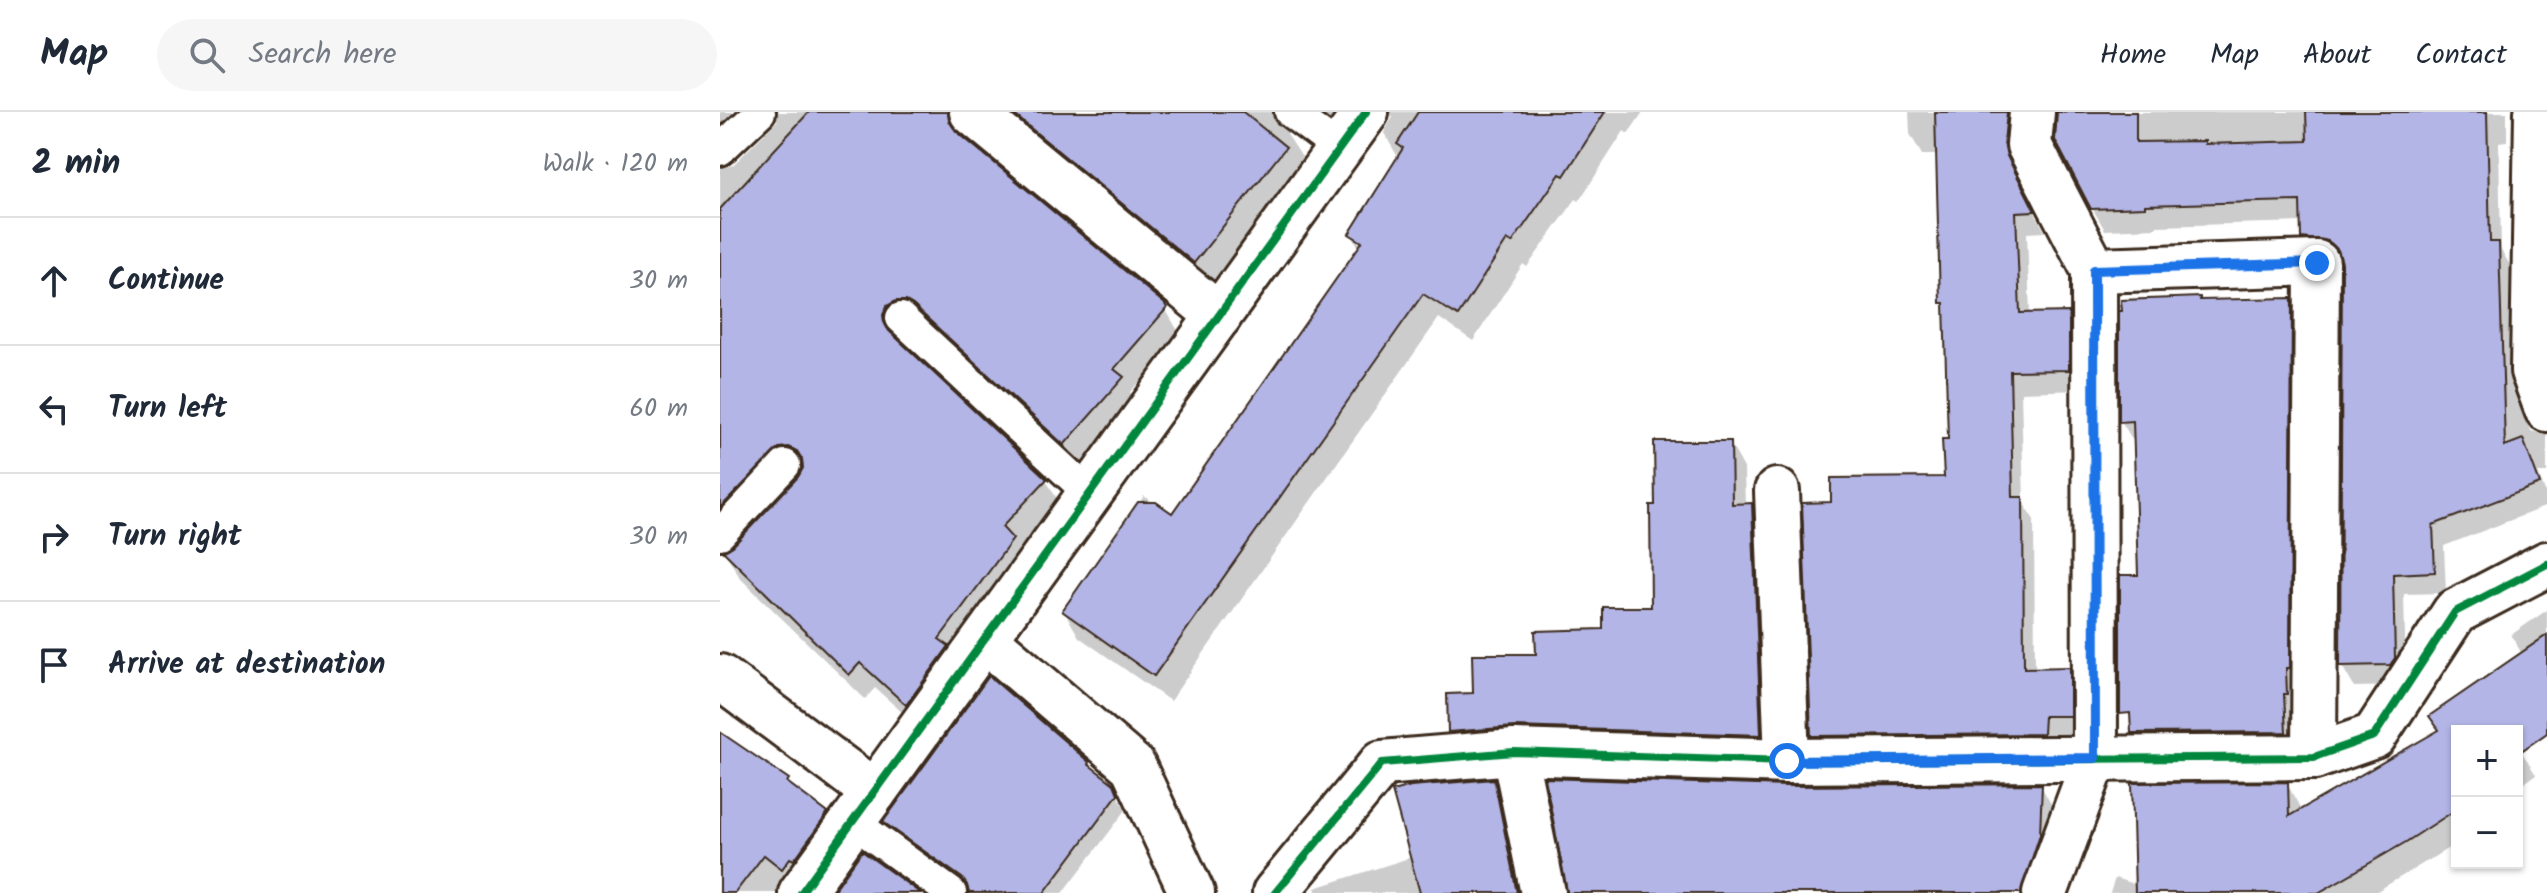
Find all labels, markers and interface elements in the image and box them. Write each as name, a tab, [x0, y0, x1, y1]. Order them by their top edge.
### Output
search box	[157, 19, 717, 91]
text: Map	[40, 25, 109, 85]
text: Search here	[249, 31, 396, 79]
icon: search	[185, 33, 229, 77]
text: Home	[2100, 33, 2166, 78]
text: Map	[2210, 33, 2259, 78]
text: About	[2303, 33, 2371, 78]
text: Contact	[2415, 33, 2507, 78]
text: 2 min	[32, 137, 120, 191]
text: Walk · 120 m	[543, 143, 688, 185]
route end	[2299, 245, 2335, 281]
text: Continue	[108, 257, 224, 305]
icon: ahead	[32, 259, 76, 303]
text: 30 m	[629, 260, 688, 302]
text: Turn left	[108, 385, 227, 433]
icon: left	[32, 387, 76, 431]
text: 60 m	[629, 388, 688, 430]
text: Turn right	[108, 513, 241, 561]
icon: right	[32, 515, 76, 559]
text: 30 m	[629, 516, 688, 558]
text: Arrive at destination	[108, 641, 385, 689]
icon: arrive	[32, 643, 76, 687]
map controls	[2451, 725, 2523, 869]
button: +	[2451, 725, 2523, 797]
route start	[1769, 743, 1805, 779]
button: −	[2451, 797, 2523, 869]

